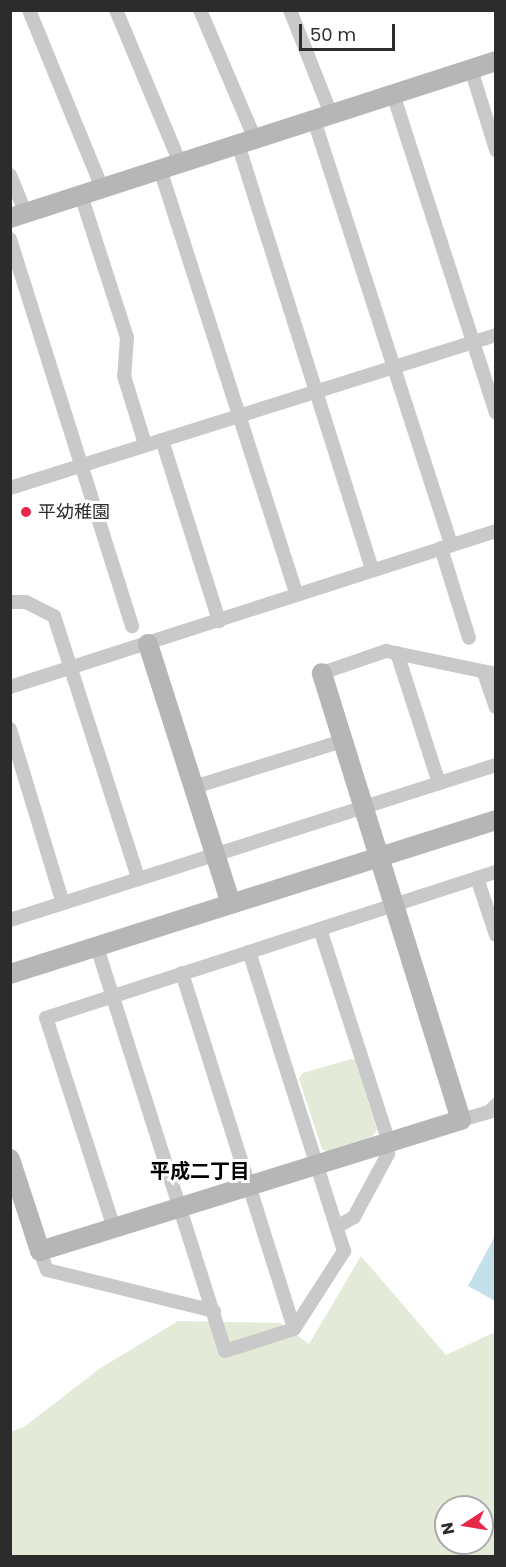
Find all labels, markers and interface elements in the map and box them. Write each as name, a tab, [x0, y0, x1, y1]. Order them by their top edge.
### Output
scale bar	[302, 12, 398, 50]
text: 50 m	[310, 22, 356, 47]
place label: 平幼稚園	[38, 501, 110, 523]
marker: 平幼稚園	[19, 505, 33, 519]
district label: 平成二丁目	[150, 1159, 250, 1183]
north arrow	[434, 1495, 494, 1555]
text: N	[435, 1520, 460, 1537]

